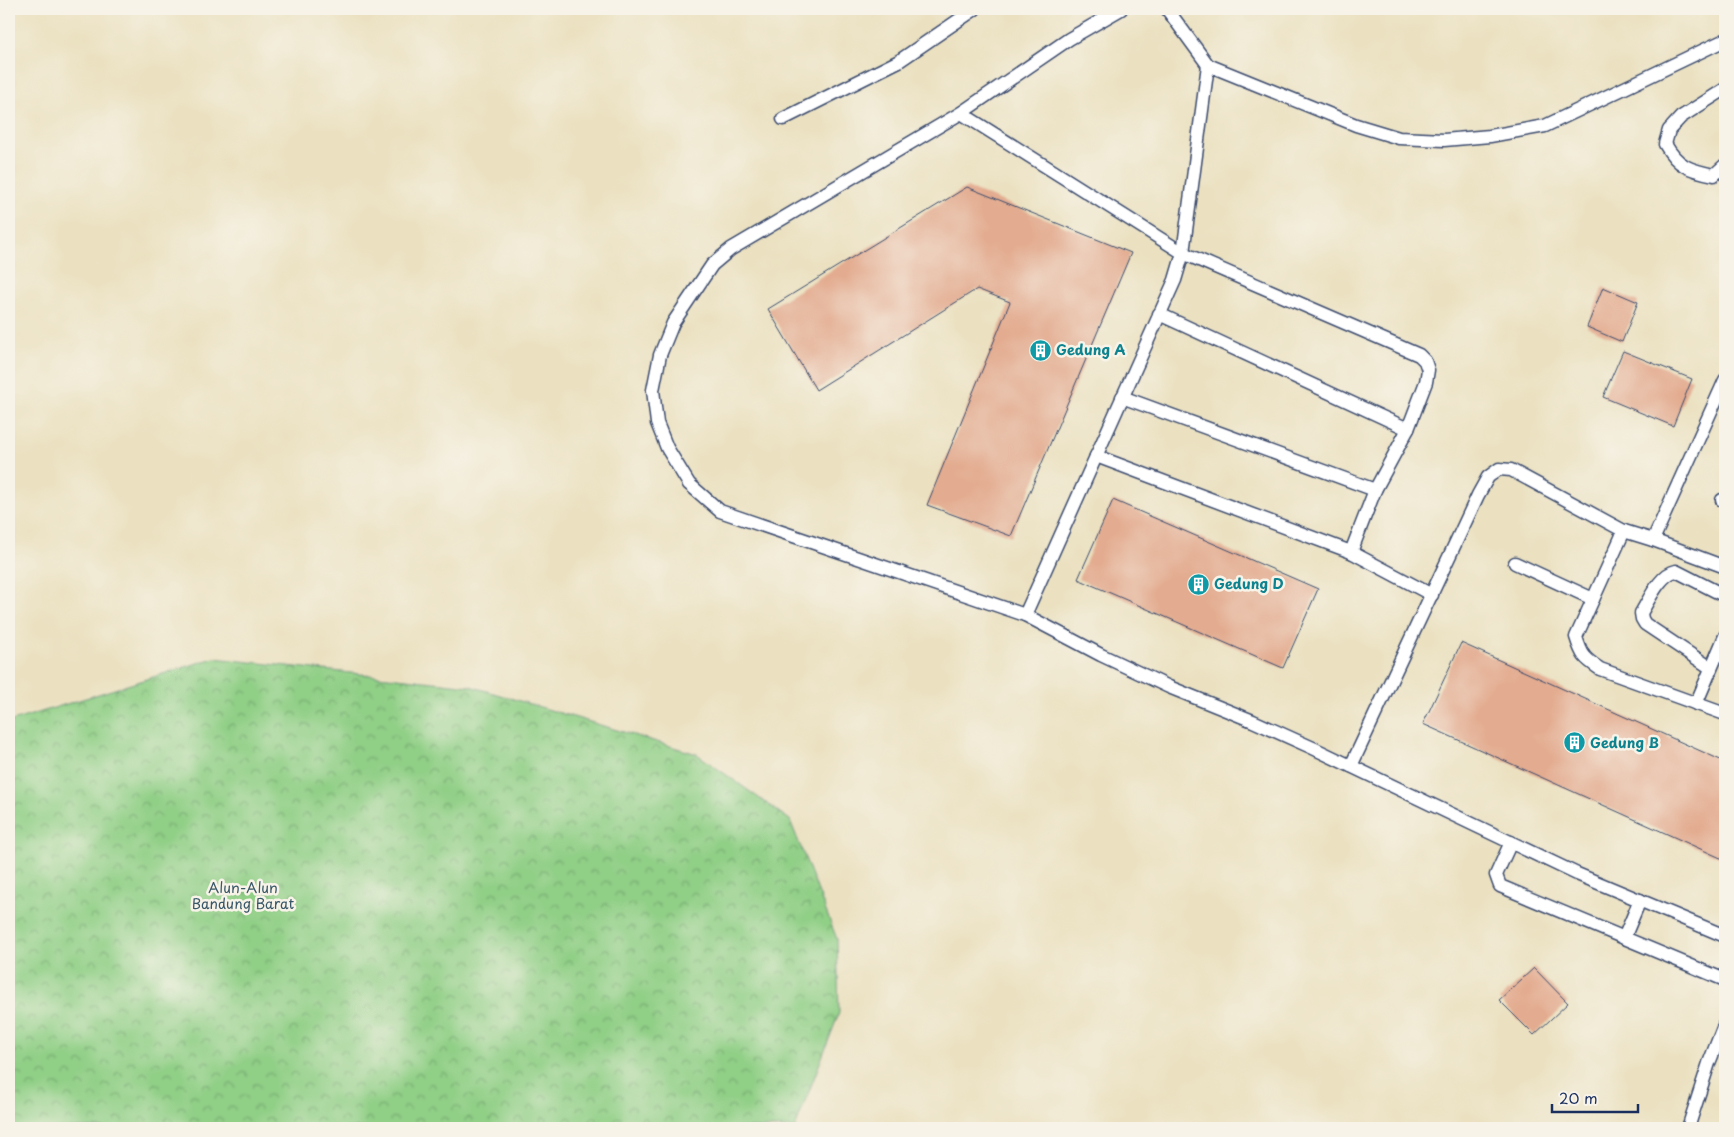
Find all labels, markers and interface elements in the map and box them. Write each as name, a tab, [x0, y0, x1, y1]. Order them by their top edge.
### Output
building icon: Gedung A	[1028, 338, 1052, 362]
place label: Gedung A	[1056, 339, 1126, 360]
building icon: Gedung D	[1186, 572, 1210, 596]
place label: Gedung D	[1214, 573, 1284, 594]
building icon: Gedung B	[1562, 731, 1586, 755]
place label: Gedung B	[1590, 732, 1659, 753]
park label: Alun-Alun Bandung Barat	[192, 877, 295, 914]
scale bar	[1552, 1082, 1638, 1114]
text: 20 m	[1559, 1086, 1598, 1109]

